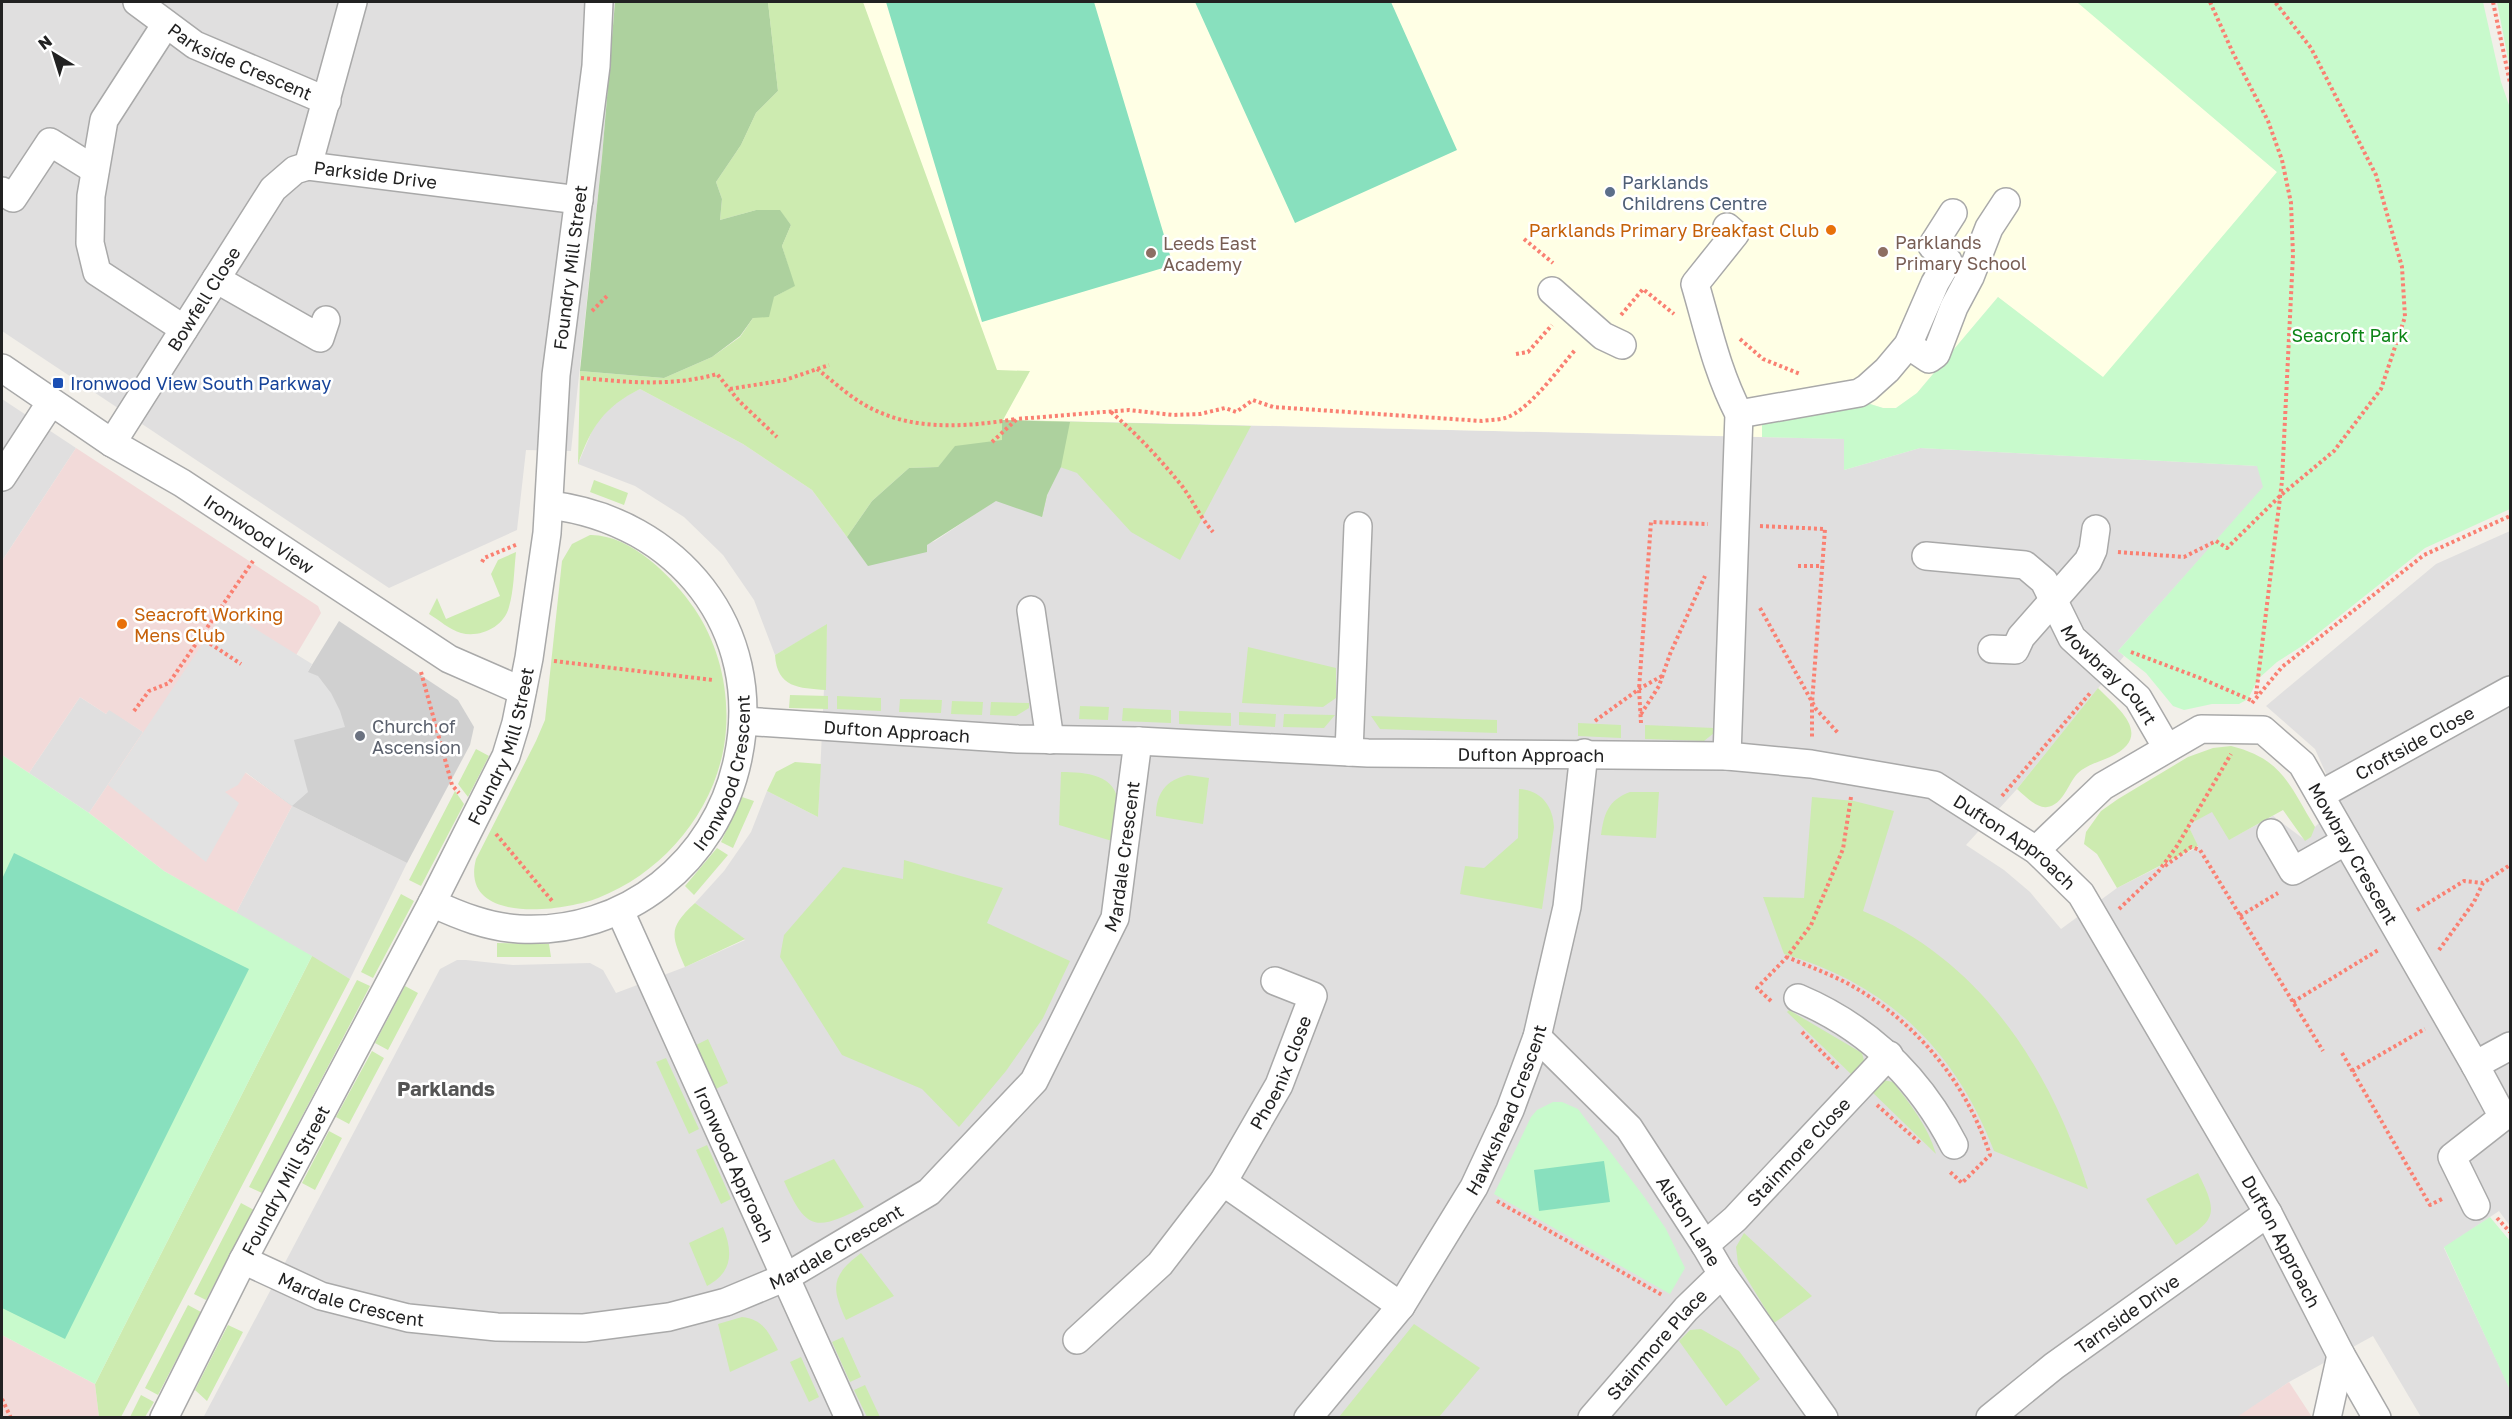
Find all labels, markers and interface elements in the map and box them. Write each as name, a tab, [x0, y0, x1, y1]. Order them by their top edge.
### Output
street label: Parkside Crescent	[164, 18, 315, 104]
north arrow	[24, 24, 84, 84]
text: N	[34, 31, 56, 54]
street label: Parkside Drive	[312, 156, 438, 193]
place label: Parklands Childrens Centre	[1622, 171, 1767, 214]
street label: Foundry Mill Street	[548, 184, 592, 351]
marker: Parklands Childrens Centre	[1603, 185, 1617, 199]
place label: Parklands Primary Breakfast Club	[1529, 219, 1819, 241]
marker: Parklands Primary Breakfast Club	[1824, 223, 1838, 237]
place label: Parklands Primary School	[1895, 231, 2027, 274]
place label: Leeds East Academy	[1163, 232, 1257, 275]
street label: Bowfell Close	[162, 242, 245, 355]
marker: Parklands Primary School	[1876, 245, 1890, 259]
marker: Leeds East Academy	[1144, 246, 1158, 260]
park label: Seacroft Park	[2292, 324, 2408, 346]
place label: Ironwood View South Parkway	[70, 372, 331, 394]
marker: Ironwood View South Parkway	[51, 376, 65, 390]
street label: Ironwood View	[200, 489, 319, 578]
place label: Seacroft Working Mens Club	[134, 603, 283, 646]
marker: Seacroft Working Mens Club	[115, 617, 129, 631]
street label: Mowbray Court	[2056, 621, 2162, 728]
street label: Foundry Mill Street	[462, 665, 538, 828]
street label: Ironwood Crescent	[688, 694, 754, 855]
street label: Croftside Close	[2351, 701, 2478, 784]
place label: Church of Ascension	[372, 715, 461, 758]
street label: Dufton Approach	[823, 715, 971, 747]
marker: Church of Ascension	[353, 729, 367, 743]
street label: Dufton Approach	[1458, 743, 1605, 766]
street label: Mowbray Crescent	[2304, 778, 2403, 929]
street label: Mardale Crescent	[1099, 780, 1144, 935]
street label: Dufton Approach	[1950, 789, 2080, 894]
street label: Phoenix Close	[1245, 1012, 1316, 1133]
street label: Hawkshead Crescent	[1461, 1022, 1550, 1199]
district label: Parklands	[397, 1076, 495, 1100]
street label: Ironwood Approach	[690, 1083, 779, 1246]
street label: Stainmore Close	[1742, 1093, 1855, 1211]
street label: Foundry Mill Street	[237, 1102, 334, 1259]
street label: Dufton Approach	[2237, 1171, 2326, 1311]
street label: Alston Lane	[1652, 1172, 1726, 1270]
street label: Mardale Crescent	[765, 1199, 907, 1294]
street label: Mardale Crescent	[275, 1267, 425, 1331]
street label: Tarnside Drive	[2070, 1269, 2183, 1359]
street label: Stainmore Place	[1602, 1284, 1711, 1404]

